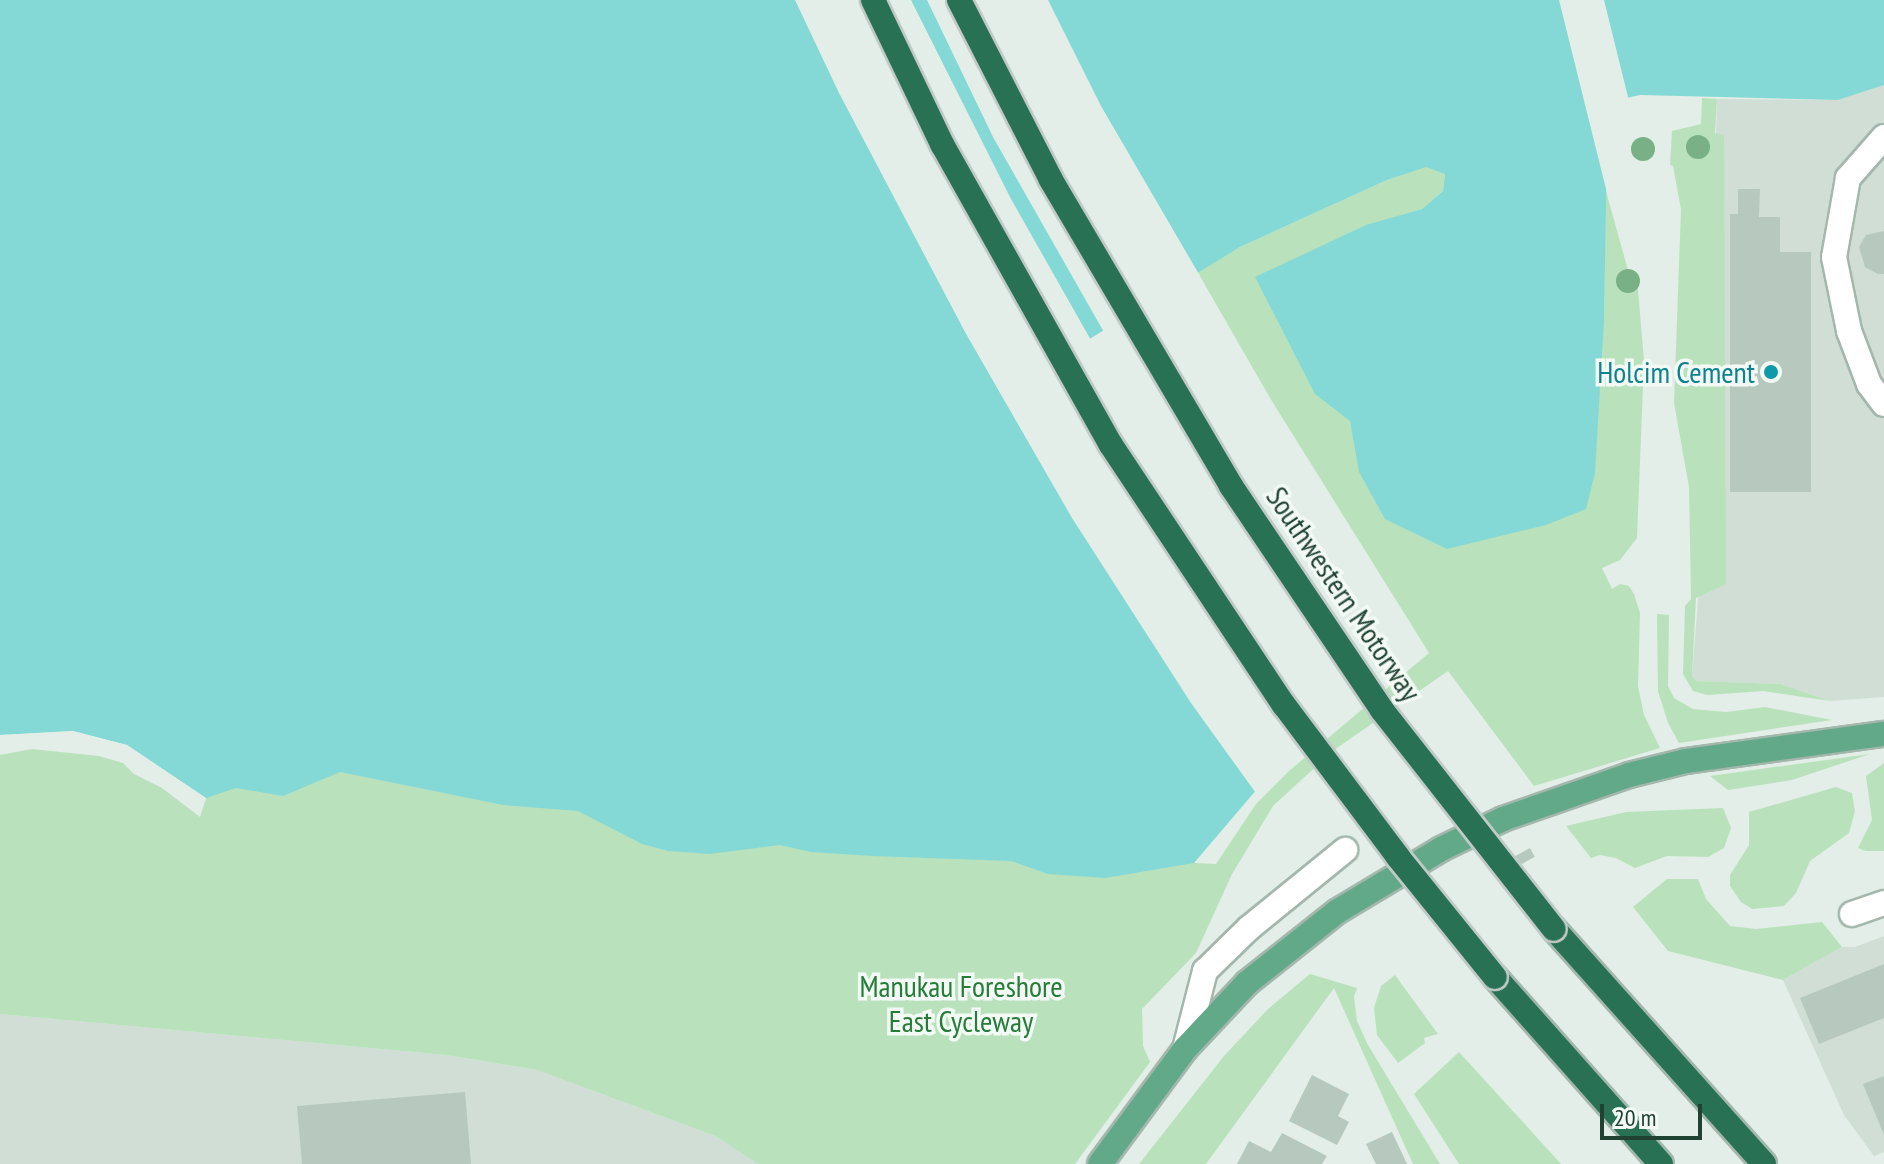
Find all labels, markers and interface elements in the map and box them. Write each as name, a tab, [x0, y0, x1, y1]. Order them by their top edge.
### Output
place label: Holcim Cement	[1597, 354, 1755, 390]
marker: Holcim Cement	[1762, 363, 1780, 381]
street label: Southwestern Motorway	[1259, 480, 1429, 708]
park label: Manukau Foreshore East Cycleway	[859, 968, 1063, 1038]
scale bar	[1604, 1088, 1706, 1138]
text: 20 m	[1614, 1102, 1656, 1133]

